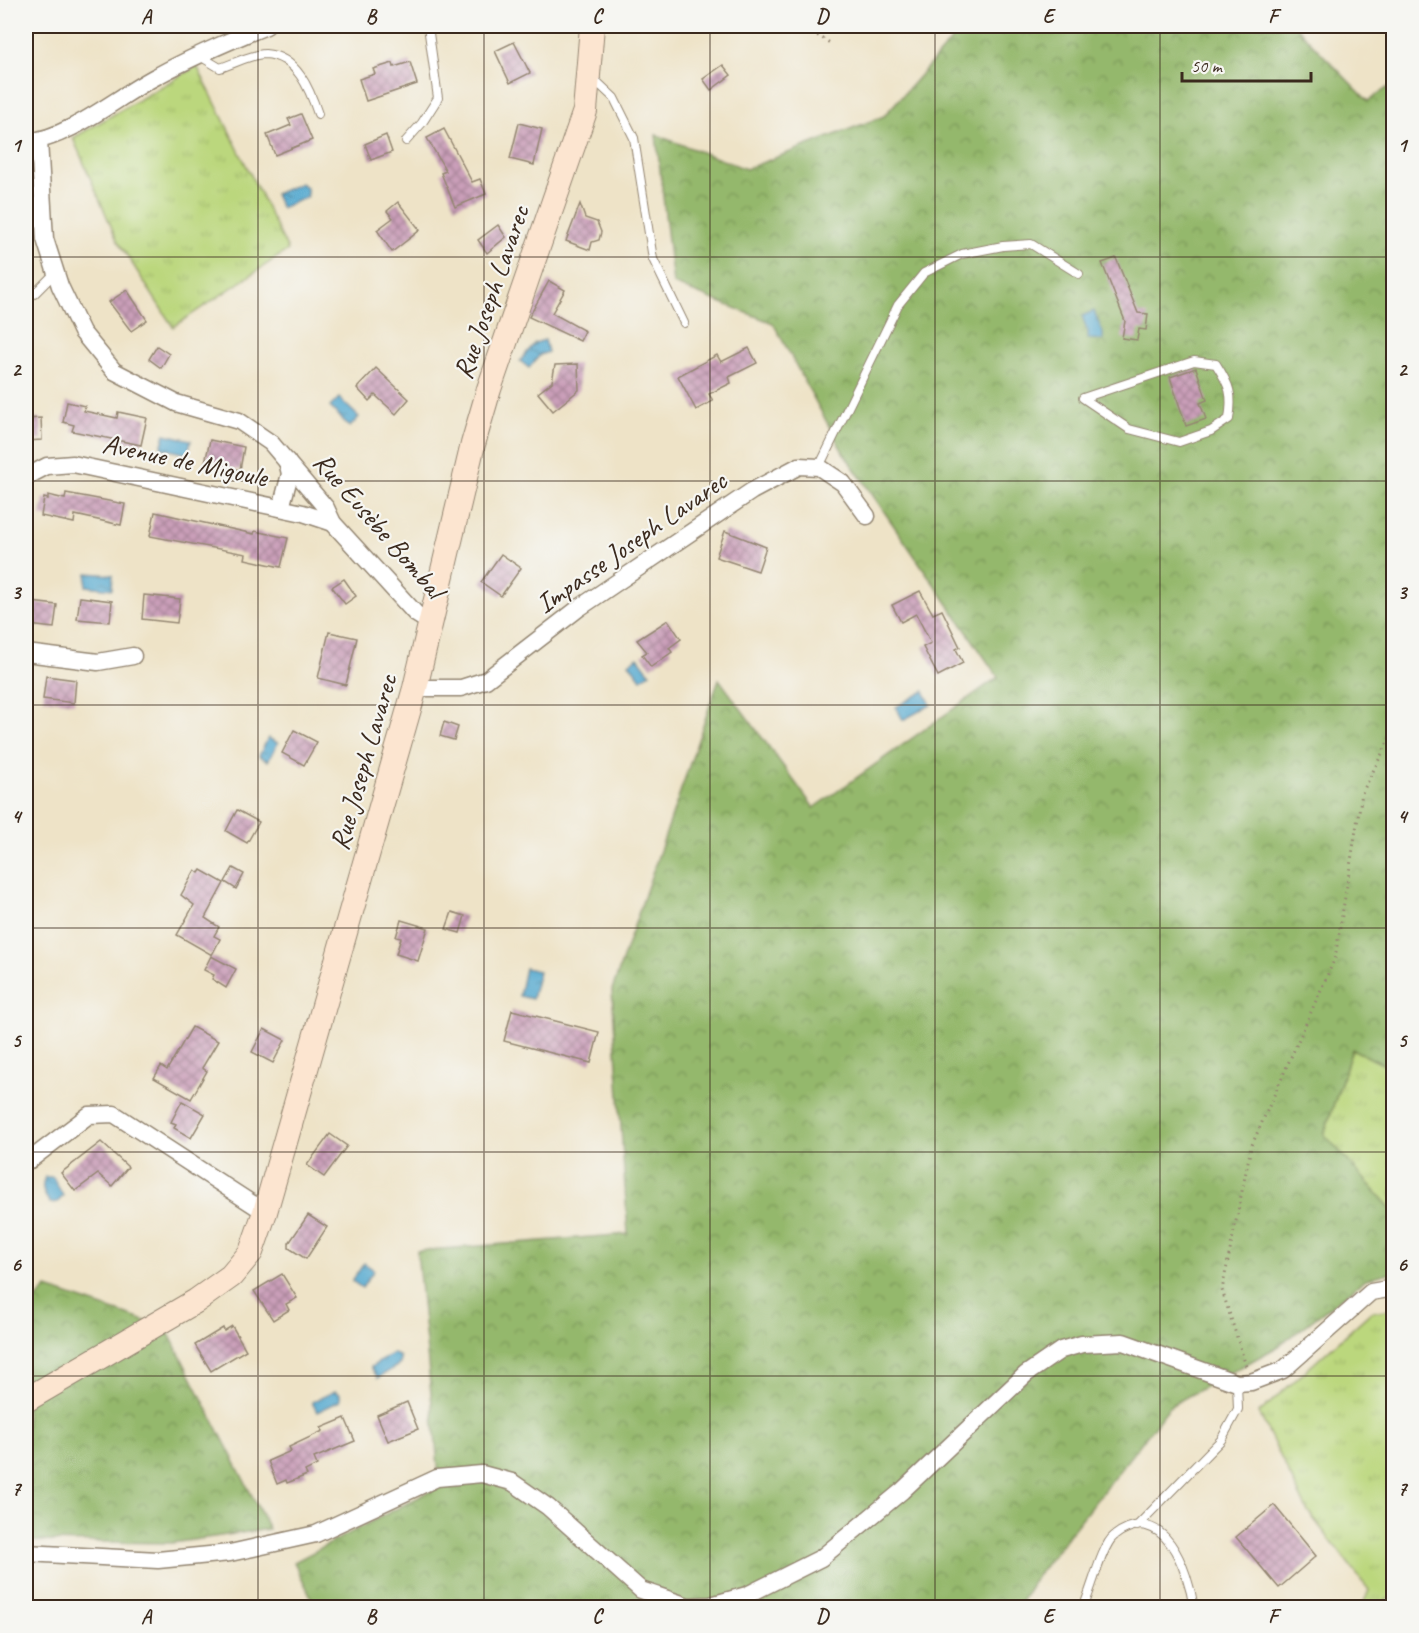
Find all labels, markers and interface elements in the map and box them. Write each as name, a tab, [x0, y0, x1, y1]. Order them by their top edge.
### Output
text: A	[141, 4, 153, 29]
text: B	[366, 4, 378, 29]
text: C	[592, 4, 604, 29]
text: D	[816, 4, 830, 29]
text: E	[1043, 4, 1057, 29]
text: F	[1268, 4, 1282, 29]
scale bar	[1182, 45, 1311, 83]
text: 50 m	[1191, 55, 1224, 77]
text: 1	[12, 133, 23, 158]
text: 1	[1398, 133, 1409, 158]
street label: Rue Joseph Lavarec	[445, 199, 538, 383]
text: 2	[12, 357, 23, 382]
text: 2	[1398, 357, 1409, 382]
street label: Avenue de Migoule	[99, 425, 272, 495]
street label: Rue Eusèbe Bombal	[306, 445, 455, 609]
street label: Impasse Joseph Lavarec	[529, 462, 735, 621]
text: 3	[12, 580, 23, 605]
text: 3	[1398, 580, 1409, 605]
street label: Rue Joseph Lavarec	[321, 669, 405, 854]
text: 4	[12, 804, 24, 829]
text: 4	[1398, 804, 1410, 829]
text: 5	[12, 1028, 23, 1053]
text: 5	[1398, 1028, 1409, 1053]
text: 6	[11, 1252, 22, 1277]
text: 6	[1397, 1252, 1408, 1277]
text: 7	[12, 1476, 23, 1501]
text: 7	[1398, 1476, 1409, 1501]
text: A	[141, 1604, 153, 1629]
text: B	[366, 1604, 378, 1629]
text: C	[592, 1604, 604, 1629]
text: D	[816, 1604, 830, 1629]
text: E	[1043, 1604, 1057, 1629]
text: F	[1268, 1604, 1282, 1629]

